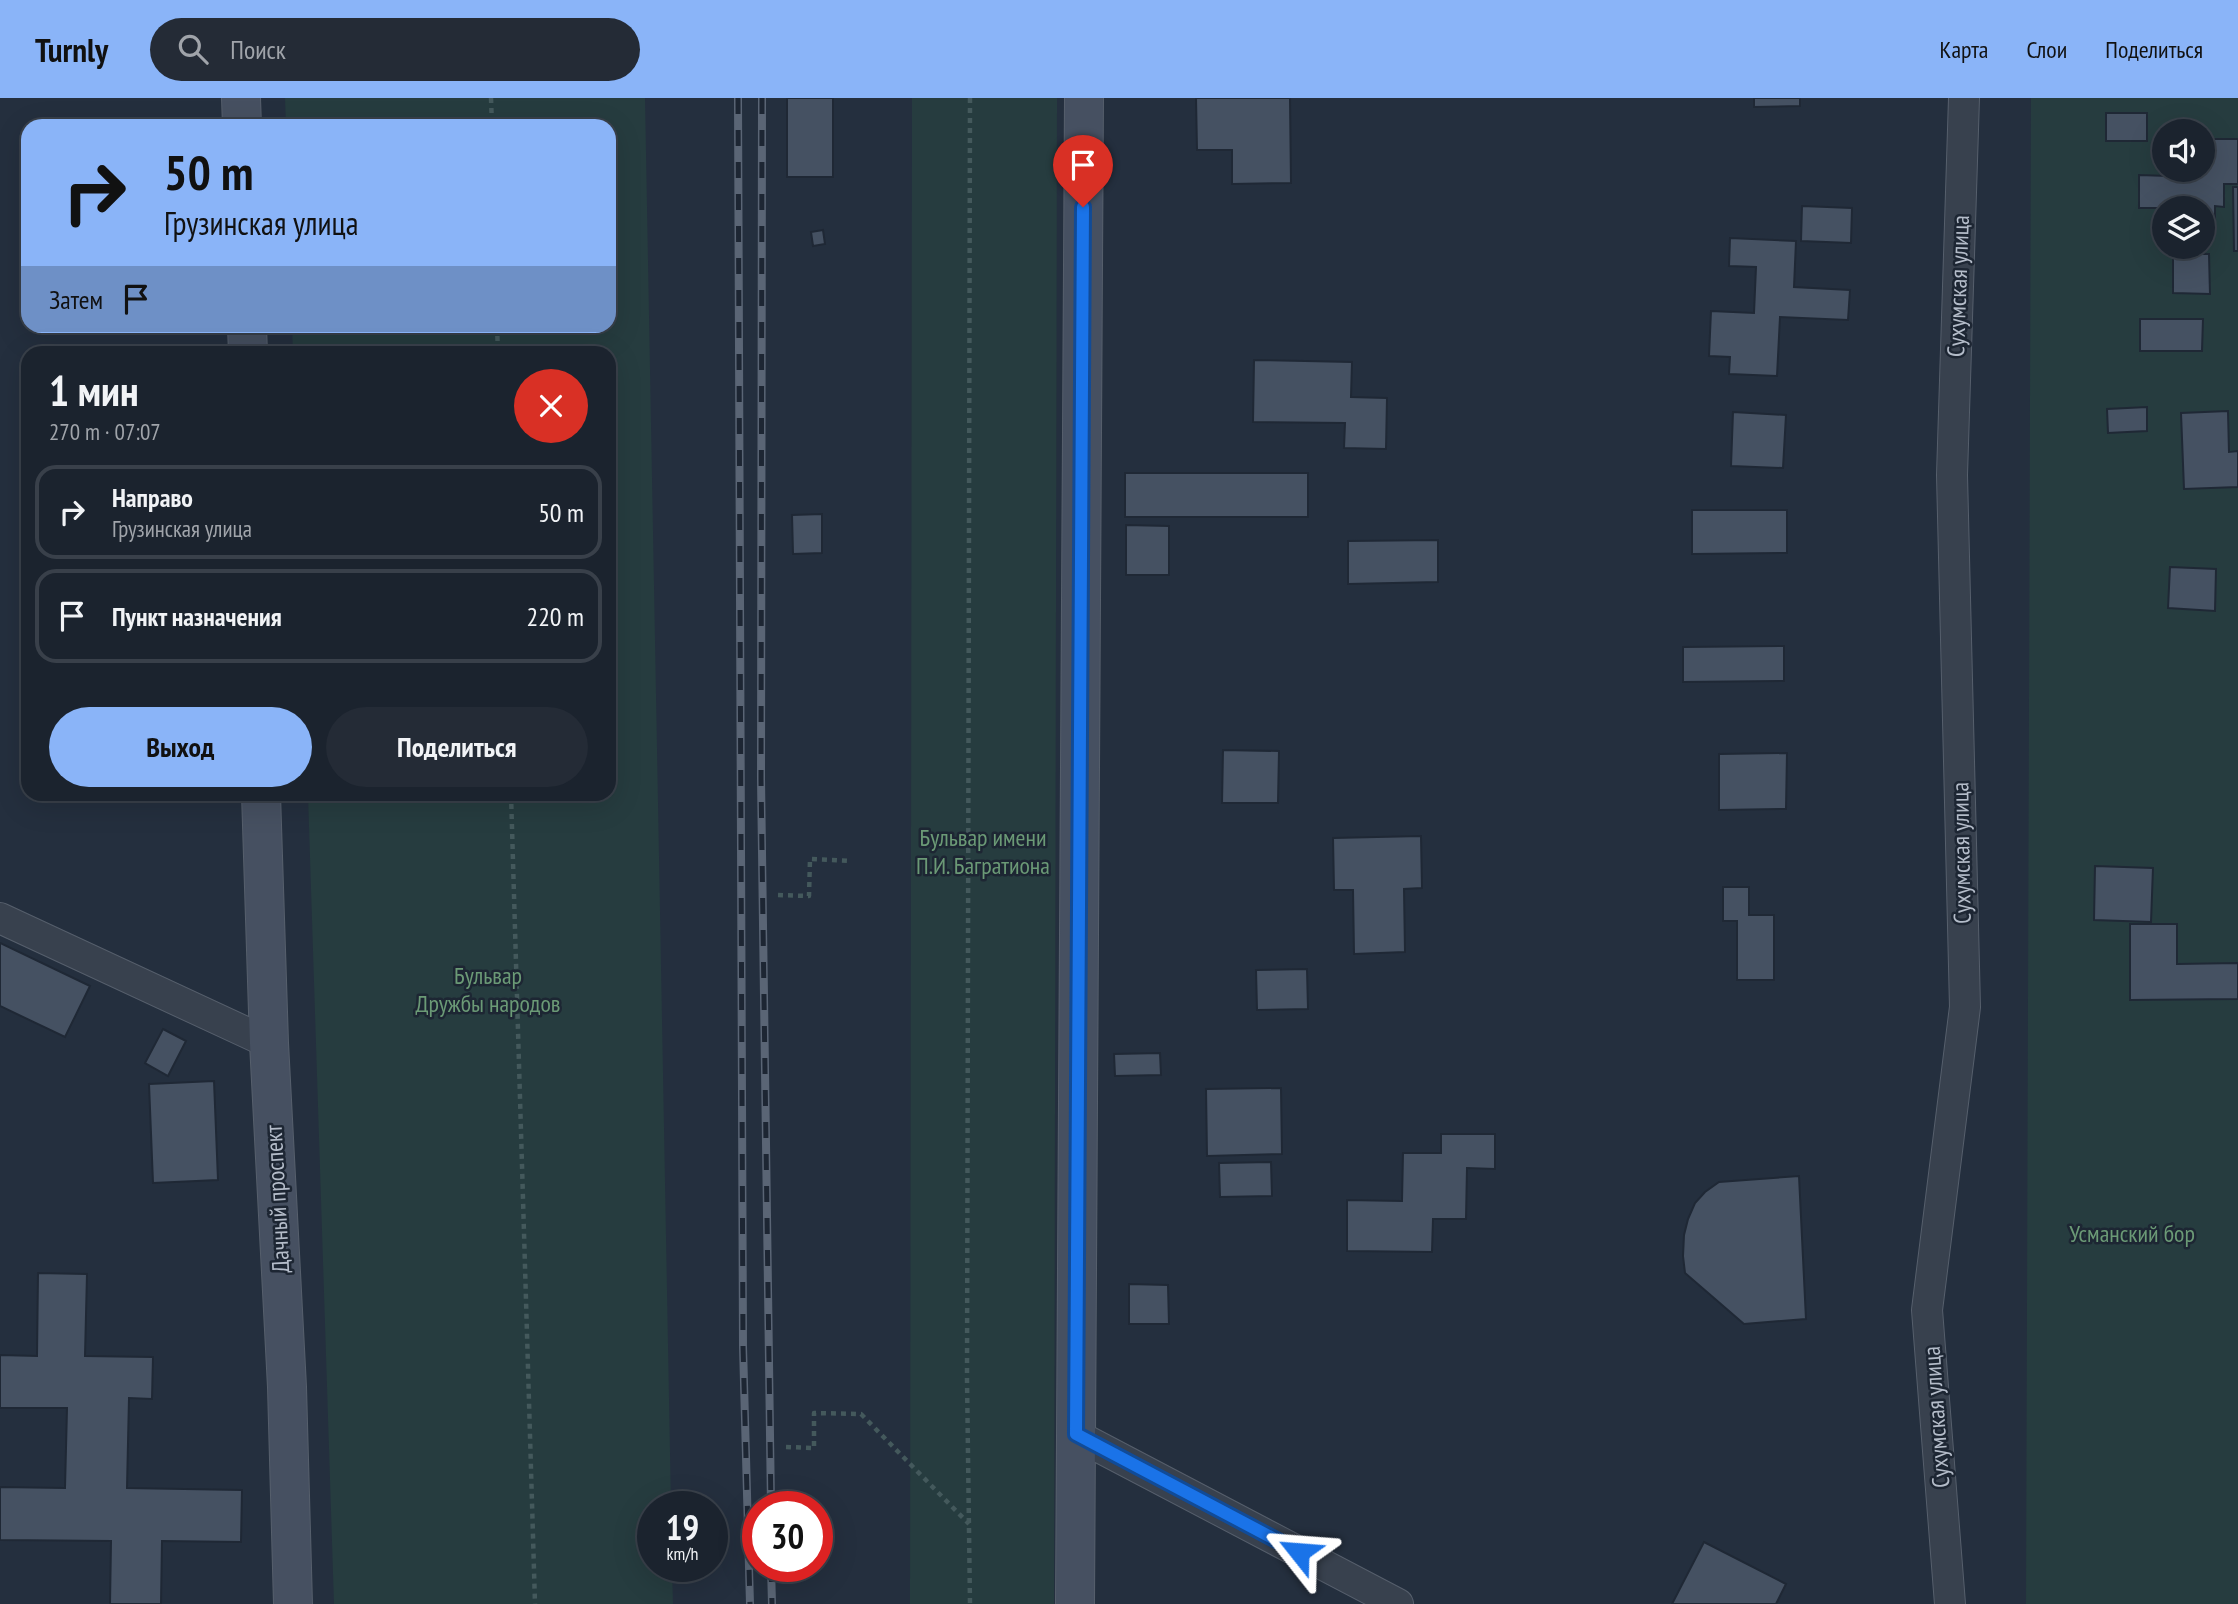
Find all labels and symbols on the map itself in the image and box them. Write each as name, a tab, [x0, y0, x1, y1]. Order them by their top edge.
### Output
pin	[1053, 135, 1113, 207]
street label: Сухумская улица	[1940, 215, 1976, 357]
street label: Сухумская улица	[1944, 782, 1978, 924]
park label: Бульвар имени П.И. Багратиона	[916, 822, 1050, 881]
park label: Бульвар Дружбы народов	[416, 960, 560, 1019]
street label: Дачный проспект	[258, 1124, 296, 1274]
park label: Усманский бор	[2069, 1218, 2195, 1249]
street label: Сухумская улица	[1916, 1345, 1956, 1489]
speed limit sign: 30	[742, 1491, 833, 1582]
position arrow	[1262, 1515, 1336, 1589]

